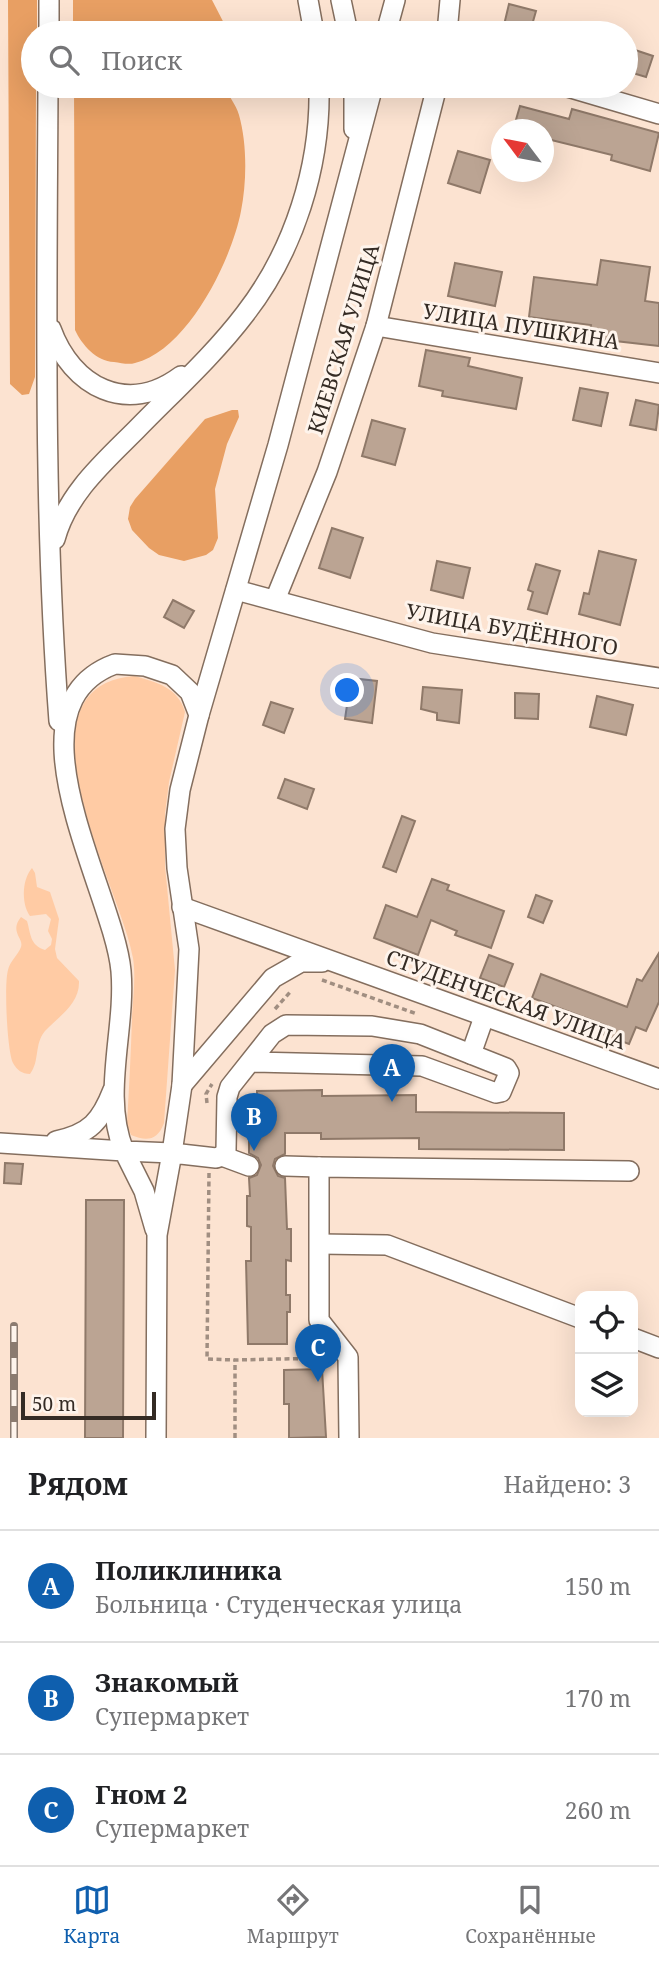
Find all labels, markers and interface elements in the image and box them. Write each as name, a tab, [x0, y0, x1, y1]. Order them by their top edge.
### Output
search box	[21, 21, 638, 98]
icon: search	[45, 41, 83, 79]
text: Поиск	[101, 42, 182, 78]
north arrow	[491, 119, 554, 182]
street label: КИЕВСКАЯ УЛИЦА	[301, 240, 385, 437]
street label: УЛИЦА ПУШКИНА	[421, 297, 622, 355]
street label: УЛИЦА БУДЁННОГО	[404, 597, 620, 661]
your location	[330, 673, 364, 707]
street label: СТУДЕНЧЕСКАЯ УЛИЦА	[383, 943, 630, 1056]
pin: A	[369, 1044, 415, 1102]
pin: B	[231, 1093, 277, 1151]
map controls	[575, 1291, 638, 1417]
button: locate	[575, 1291, 638, 1354]
pin: C	[295, 1324, 341, 1382]
button: layers	[575, 1354, 638, 1417]
scale bar	[21, 1389, 156, 1421]
text: 50 m	[32, 1391, 76, 1417]
text: Рядом	[28, 1463, 128, 1504]
text: Найдено: 3	[503, 1468, 631, 1500]
text: Поликлиника	[95, 1552, 282, 1588]
text: A	[42, 1570, 60, 1602]
text: 150 m	[565, 1570, 631, 1602]
text: Больница · Студенческая улица	[95, 1588, 462, 1620]
text: Знакомый	[95, 1664, 239, 1700]
text: B	[43, 1682, 59, 1714]
text: 170 m	[565, 1682, 631, 1714]
text: Супермаркет	[95, 1700, 249, 1732]
text: Гном 2	[95, 1776, 187, 1812]
text: C	[43, 1794, 59, 1826]
text: 260 m	[565, 1794, 631, 1826]
text: Супермаркет	[95, 1812, 249, 1844]
tab: Карта	[63, 1881, 120, 1949]
tab: Маршрут	[247, 1881, 339, 1949]
tab: Сохранённые	[465, 1881, 596, 1949]

